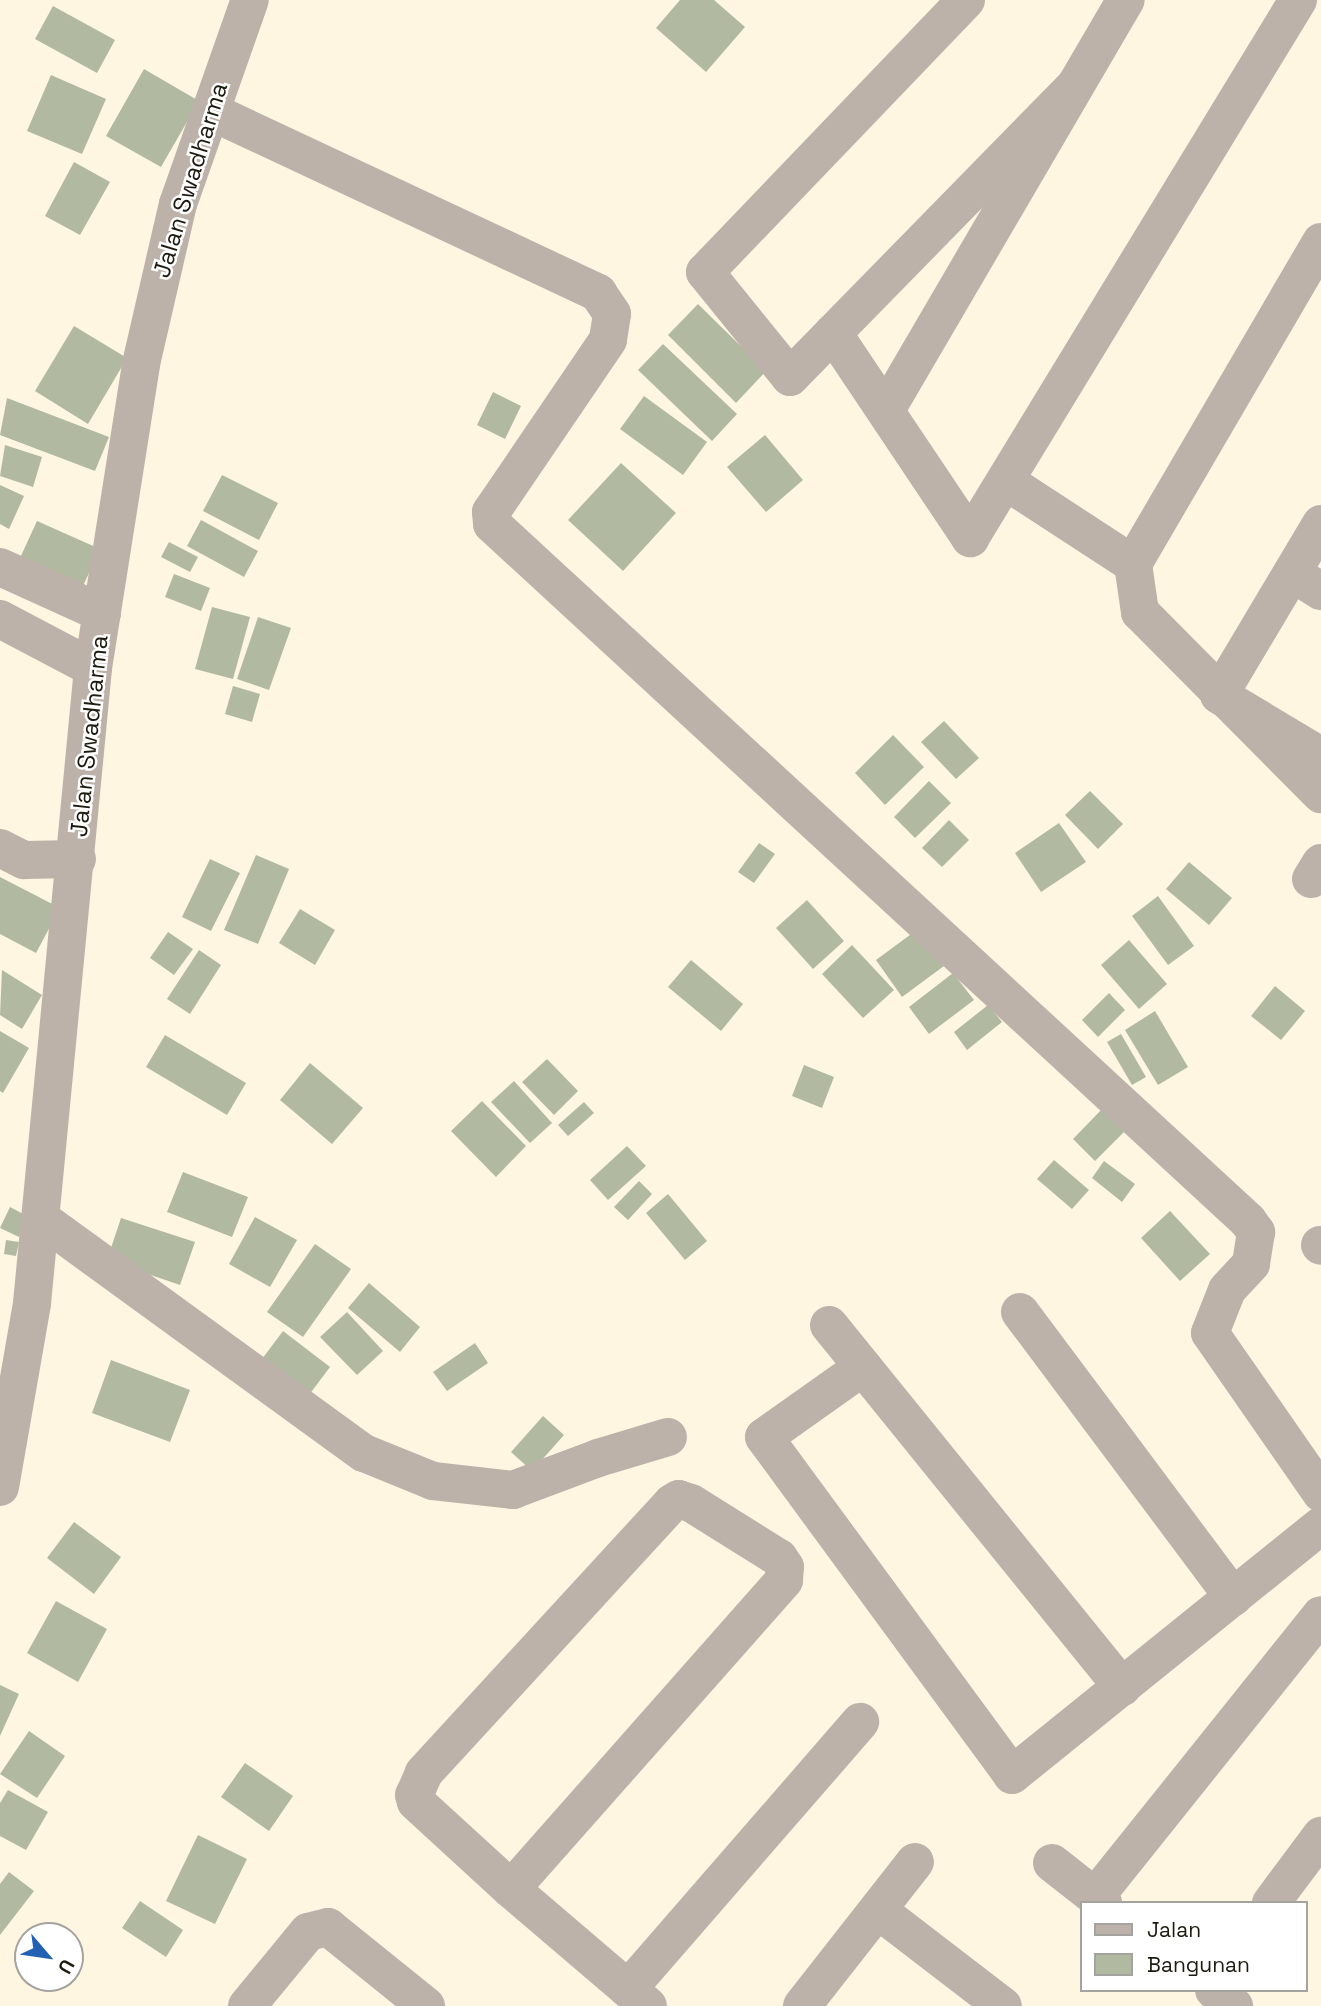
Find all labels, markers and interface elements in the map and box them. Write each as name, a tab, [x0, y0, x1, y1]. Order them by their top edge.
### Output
street label: Jalan Swadharma	[147, 79, 233, 281]
street label: Jalan Swadharma	[64, 634, 114, 838]
legend	[1080, 1901, 1307, 1992]
text: Jalan	[1147, 1916, 1201, 1943]
north arrow	[14, 1922, 84, 1992]
text: Bangunan	[1147, 1951, 1250, 1978]
text: U	[52, 1955, 80, 1978]

